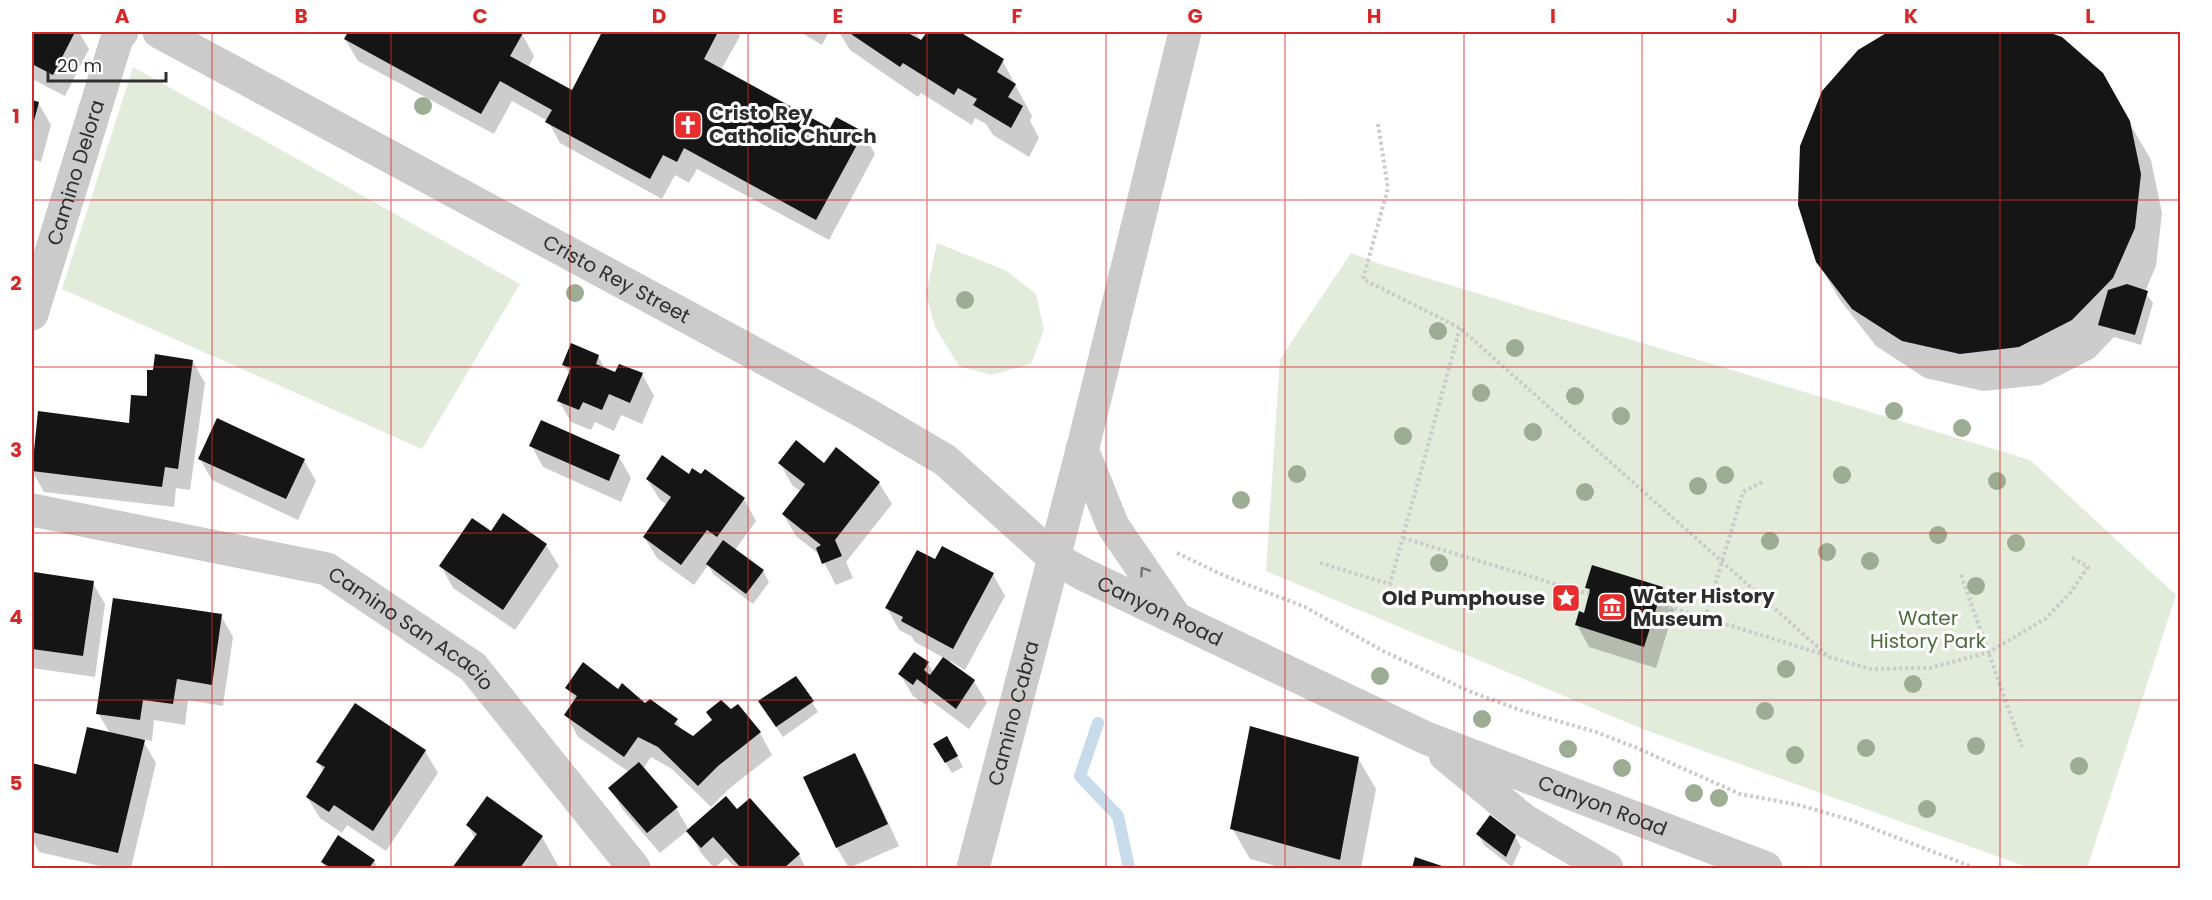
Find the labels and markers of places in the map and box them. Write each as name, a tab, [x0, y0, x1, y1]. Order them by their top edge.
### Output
place label: Cristo Rey Catholic Church	[709, 99, 877, 150]
church icon: Cristo Rey Catholic Church	[672, 109, 704, 141]
place icon: Old Pumphouse	[1550, 582, 1582, 614]
place label: Water History Museum	[1633, 582, 1775, 633]
place label: Old Pumphouse	[1382, 584, 1545, 612]
museum icon: Water History Museum	[1596, 591, 1628, 623]

